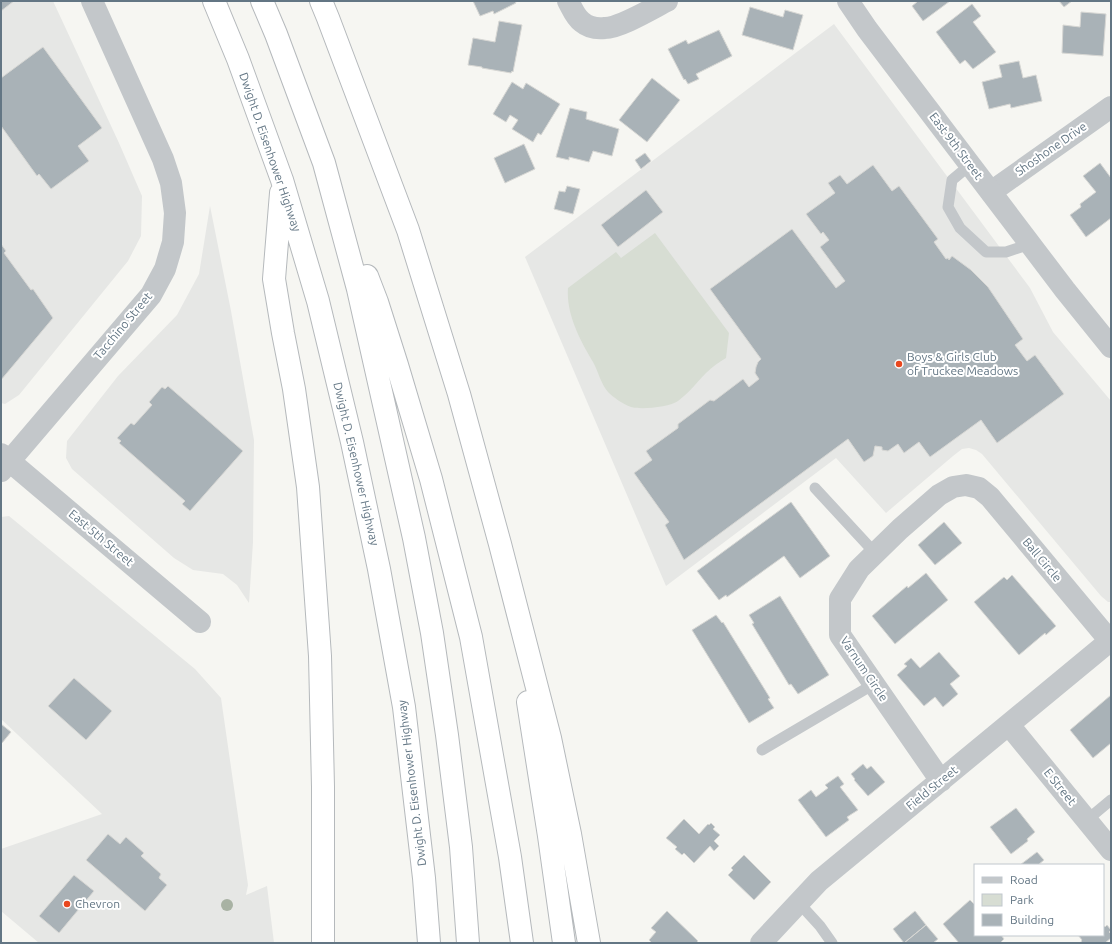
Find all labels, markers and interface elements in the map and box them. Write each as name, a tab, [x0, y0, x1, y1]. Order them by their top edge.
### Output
street label: Dwight D. Eisenhower Highway	[237, 71, 304, 233]
street label: East 9th Street	[927, 110, 986, 182]
street label: Shoshone Drive	[1013, 119, 1089, 178]
street label: Tacchino Street	[91, 289, 155, 362]
place label: Boys & Girls Club of Truckee Meadows	[907, 350, 1018, 377]
marker: Boys & Girls Club of Truckee Meadows	[894, 359, 904, 369]
street label: Dwight D. Eisenhower Highway	[331, 381, 382, 547]
street label: East 5th Street	[66, 507, 136, 569]
street label: Ball Circle	[1020, 535, 1064, 584]
street label: Varnum Circle	[838, 634, 891, 703]
street label: Dwight D. Eisenhower Highway	[395, 699, 428, 867]
street label: Field Street	[903, 763, 960, 812]
street label: E Street	[1042, 766, 1079, 808]
legend	[974, 864, 1104, 936]
text: Road	[1010, 873, 1038, 886]
text: Park	[1010, 893, 1034, 906]
place label: Chevron	[75, 897, 120, 910]
marker: Chevron	[62, 899, 72, 909]
text: Building	[1010, 913, 1054, 926]

